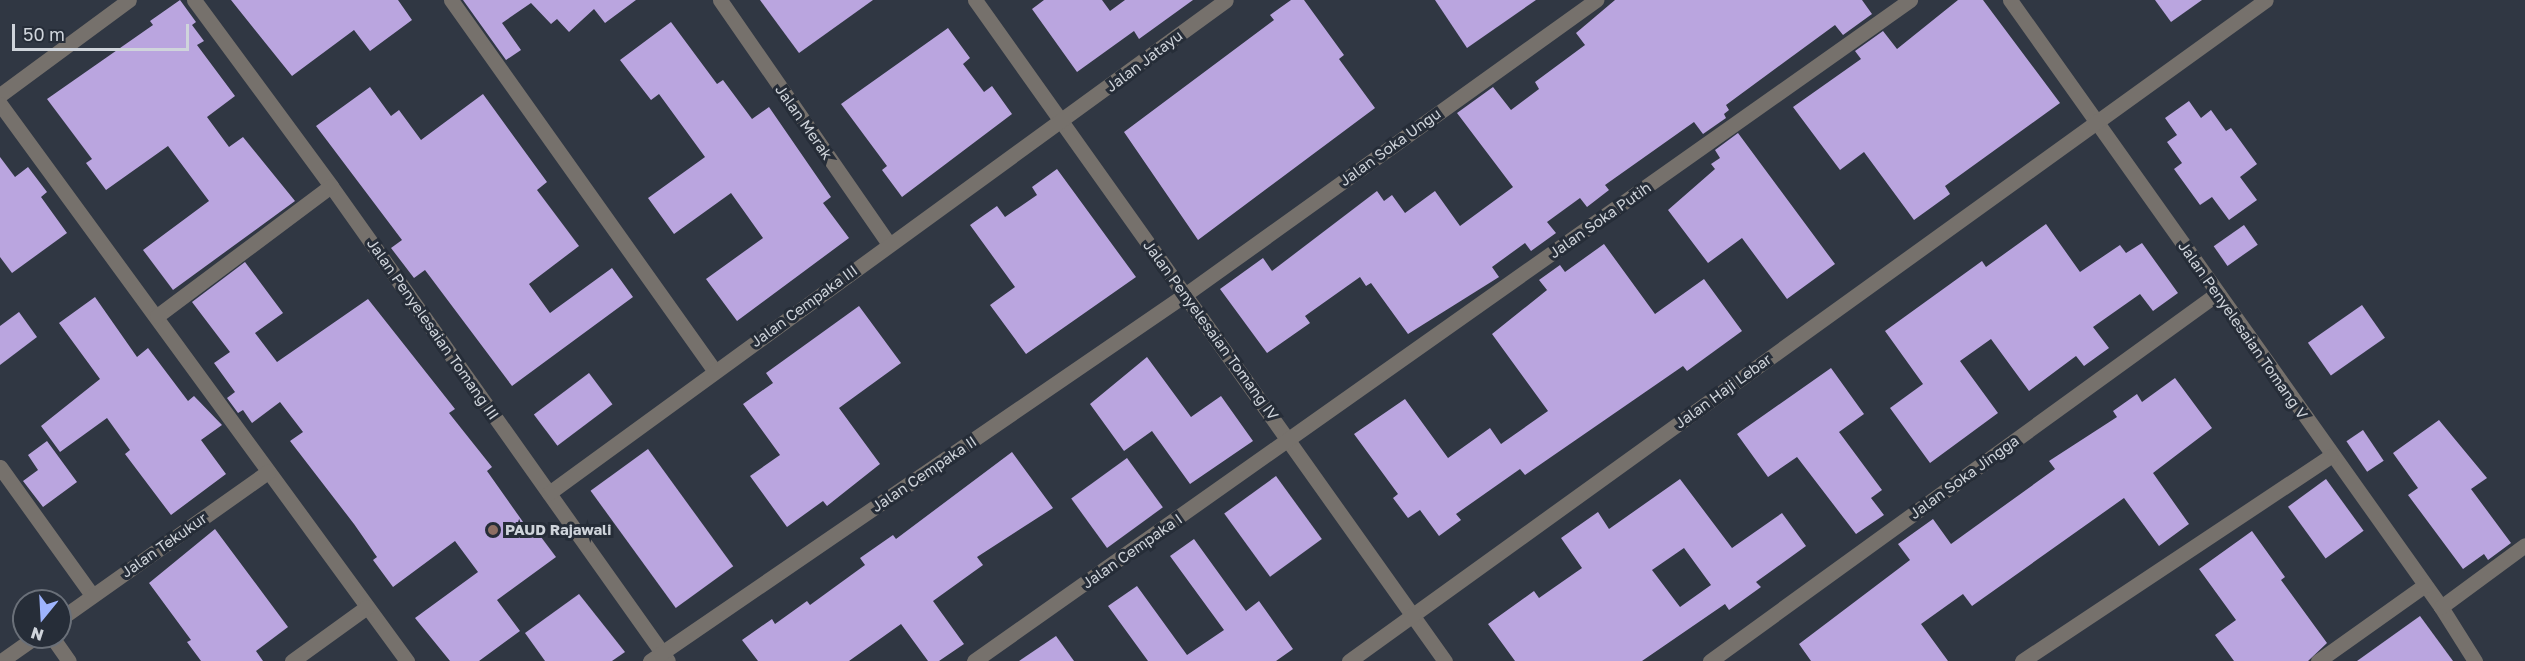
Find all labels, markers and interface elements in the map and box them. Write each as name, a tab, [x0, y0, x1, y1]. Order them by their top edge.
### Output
scale bar	[15, 12, 192, 50]
text: 50 m	[23, 23, 65, 45]
street label: Jalan Jatayu	[1102, 26, 1186, 96]
street label: Jalan Merak	[772, 81, 836, 163]
street label: Jalan Soka Ungu	[1336, 104, 1444, 190]
street label: Jalan Soka Putih	[1546, 178, 1654, 262]
street label: Jalan Penyelesaian Tomang III	[363, 235, 503, 423]
street label: Jalan Penyelesaian Tomang IV	[1140, 237, 1282, 423]
street label: Jalan Penyelesaian Tomang V	[2174, 237, 2312, 423]
street label: Jalan Cempaka III	[747, 261, 861, 351]
street label: Jalan Haji Lebar	[1671, 350, 1775, 432]
street label: Jalan Soka Jingga	[1906, 431, 2022, 523]
street label: Jalan Cempaka II	[868, 432, 980, 516]
street label: Jalan Tekukur	[118, 509, 210, 581]
street label: Jalan Cempaka I	[1078, 510, 1186, 592]
place label: PAUD Rajawali	[505, 521, 611, 539]
marker: PAUD Rajawali	[486, 523, 500, 537]
north arrow	[12, 589, 72, 649]
text: N	[28, 623, 46, 646]

